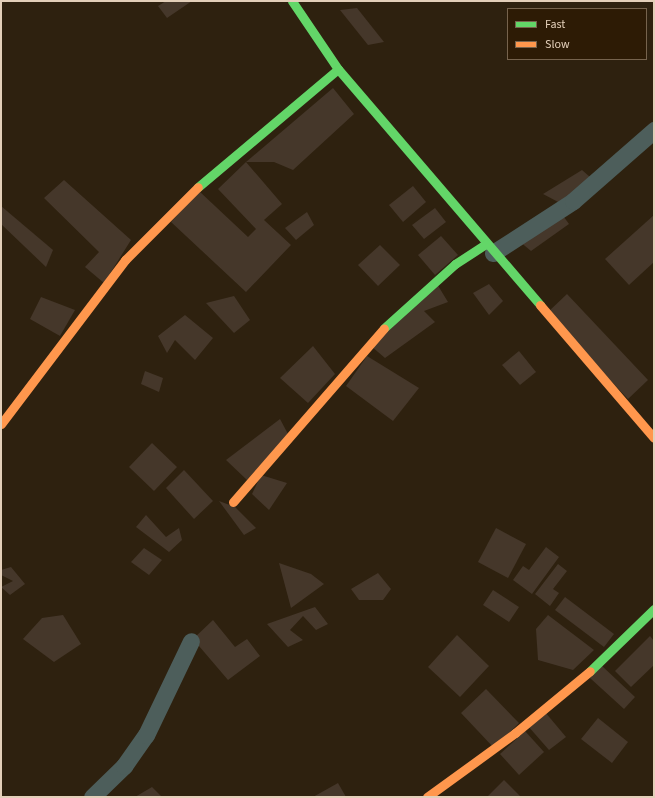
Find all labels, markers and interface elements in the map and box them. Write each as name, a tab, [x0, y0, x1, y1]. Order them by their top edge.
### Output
legend	[507, 8, 647, 60]
text: Fast	[545, 16, 565, 33]
text: Slow	[545, 36, 570, 53]

